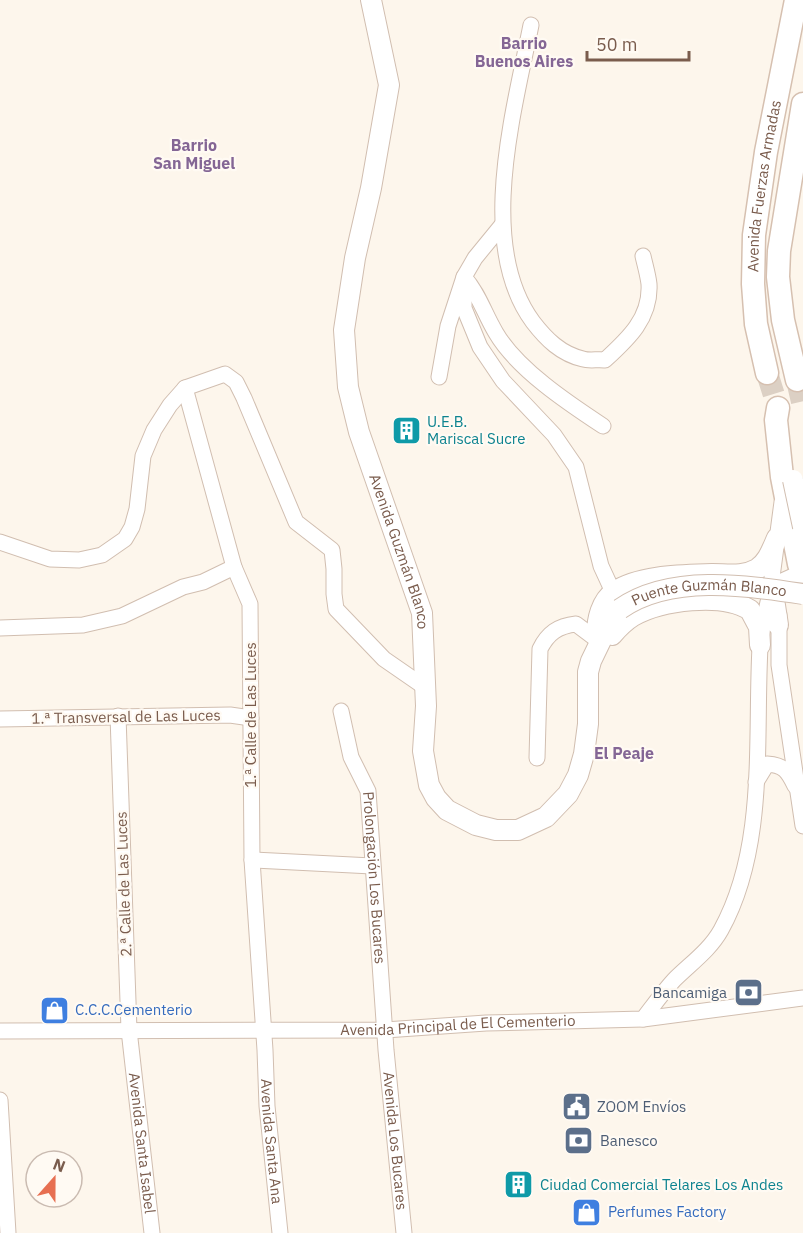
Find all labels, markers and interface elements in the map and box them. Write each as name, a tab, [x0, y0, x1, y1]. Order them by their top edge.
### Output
scale bar	[587, 24, 689, 62]
district label: Barrio Buenos Aires	[475, 33, 573, 71]
text: 50 m	[596, 33, 638, 56]
street label: Avenida Fuerzas Armadas	[743, 98, 785, 272]
district label: Barrio San Miguel	[153, 135, 235, 173]
place label: U.E.B. Mariscal Sucre	[427, 412, 525, 448]
building icon: U.E.B. Mariscal Sucre	[390, 415, 422, 447]
street label: Avenida Guzmán Blanco	[365, 471, 433, 630]
street label: Puente Guzmán Blanco	[628, 575, 788, 610]
street label: 1.ª Calle de Las Luces	[241, 642, 260, 788]
street label: 1.ª Transversal de Las Luces	[31, 705, 221, 728]
district label: El Peaje	[594, 743, 654, 763]
street label: Prolongación Los Bucares	[359, 791, 390, 965]
street label: 2.ª Calle de Las Luces	[111, 811, 136, 957]
bank icon: Bancamiga	[732, 977, 764, 1009]
place label: Bancamiga	[652, 983, 727, 1002]
shop icon: C.C.C.Cementerio	[38, 994, 70, 1026]
place label: C.C.C.Cementerio	[75, 1000, 192, 1019]
street label: Avenida Principal de El Cementerio	[340, 1011, 576, 1039]
street label: Avenida Santa Isabel	[125, 1071, 160, 1215]
street label: Avenida Los Bucares	[379, 1071, 412, 1211]
street label: Avenida Santa Ana	[257, 1078, 287, 1205]
public building icon: ZOOM Envíos	[560, 1091, 592, 1123]
place label: ZOOM Envíos	[597, 1097, 686, 1116]
bank icon: Banesco	[563, 1125, 595, 1157]
place label: Banesco	[600, 1131, 658, 1150]
north arrow	[24, 1149, 84, 1209]
text: N	[50, 1154, 68, 1176]
building icon: Ciudad Comercial Telares Los Andes	[503, 1169, 535, 1201]
place label: Ciudad Comercial Telares Los Andes	[540, 1175, 783, 1194]
shop icon: Perfumes Factory	[571, 1196, 603, 1228]
place label: Perfumes Factory	[608, 1202, 727, 1221]

